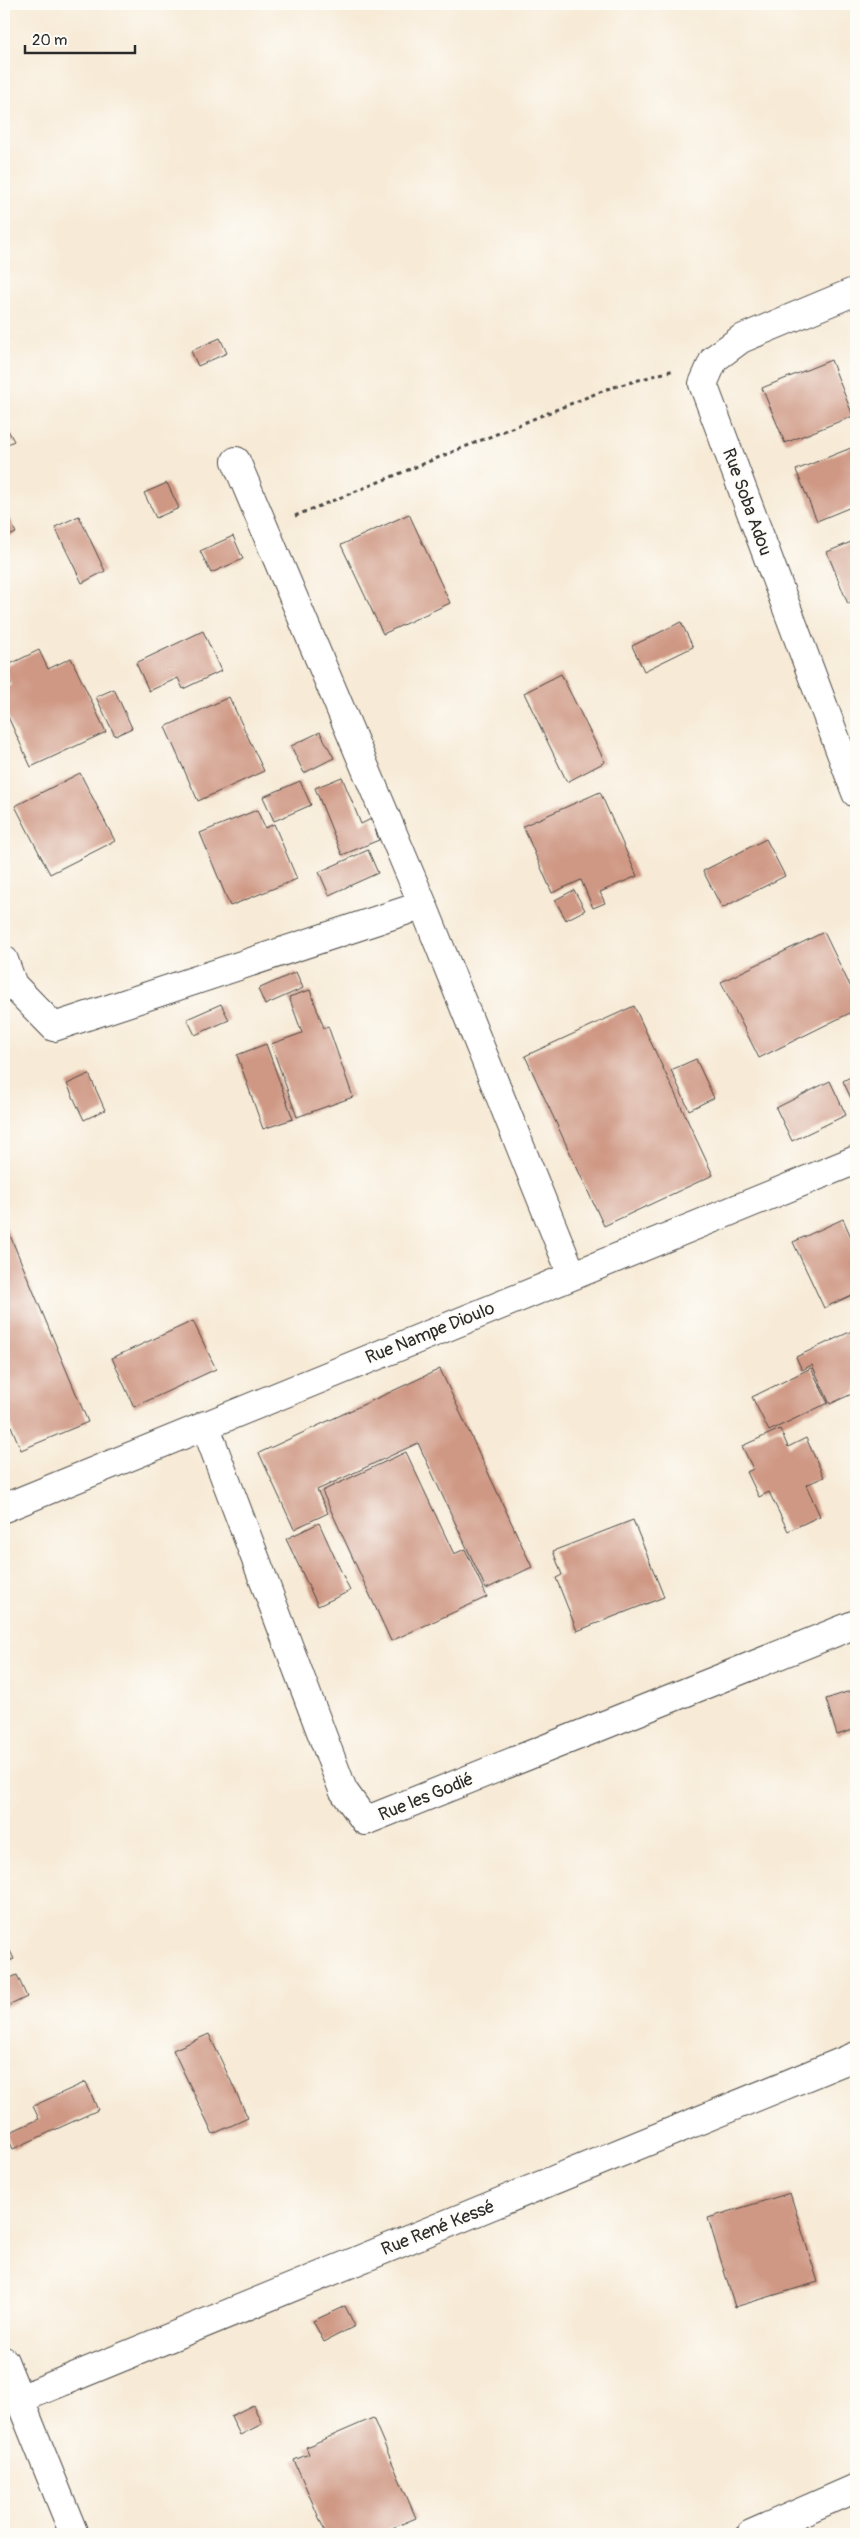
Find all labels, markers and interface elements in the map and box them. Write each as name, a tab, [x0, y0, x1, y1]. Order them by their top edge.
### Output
scale bar	[25, 22, 135, 54]
text: 20 m	[32, 31, 67, 50]
street label: Rue Soba Adou	[717, 445, 777, 559]
street label: Rue Nampe Dioulo	[362, 1297, 498, 1369]
street label: Rue les Godié	[375, 1767, 477, 1827]
street label: Rue René Kessé	[378, 2195, 498, 2261]

